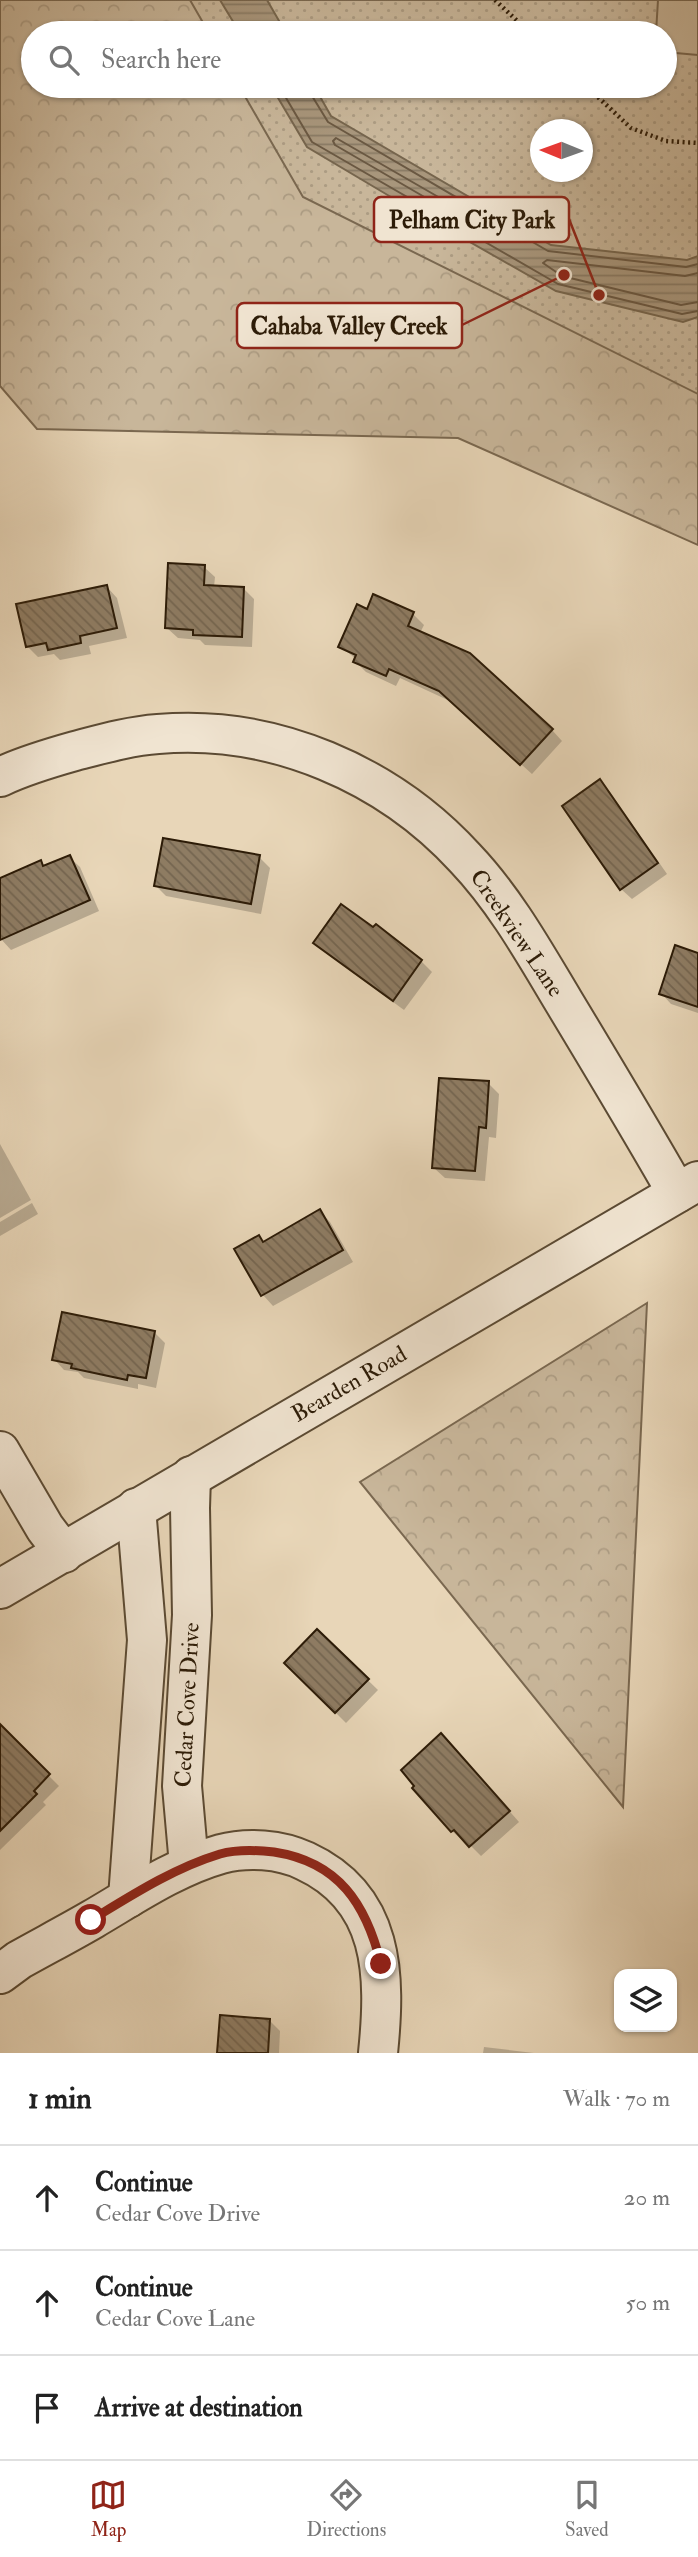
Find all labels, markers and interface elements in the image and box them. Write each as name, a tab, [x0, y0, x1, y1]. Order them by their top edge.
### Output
search box	[21, 21, 677, 98]
icon: search	[45, 41, 83, 79]
text: Search here	[101, 44, 221, 76]
north arrow	[530, 119, 593, 182]
callout: Pelham City Park	[374, 197, 569, 242]
text: Pelham City Park	[389, 205, 556, 236]
callout: Cahaba Valley Creek	[237, 303, 462, 348]
text: Cahaba Valley Creek	[251, 311, 448, 342]
street label: Creekview Lane	[464, 864, 570, 1003]
street label: Bearden Road	[286, 1339, 412, 1429]
street label: Cedar Cove Drive	[168, 1621, 206, 1788]
route start	[75, 1904, 106, 1935]
route end	[365, 1948, 396, 1979]
map controls	[614, 1969, 677, 2032]
button: layers	[614, 1969, 677, 2032]
text: 1 min	[28, 2080, 92, 2117]
text: Walk · 70 m	[563, 2084, 670, 2113]
text: Continue	[95, 2167, 193, 2199]
icon: ahead	[28, 2179, 66, 2217]
text: 20 m	[624, 2183, 670, 2212]
text: Cedar Cove Drive	[95, 2199, 260, 2228]
text: Continue	[95, 2272, 193, 2304]
icon: ahead	[28, 2284, 66, 2322]
text: 50 m	[626, 2288, 670, 2317]
text: Cedar Cove Lane	[95, 2304, 255, 2333]
icon: arrive	[28, 2389, 66, 2427]
text: Arrive at destination	[95, 2392, 303, 2424]
tab: Map	[89, 2476, 127, 2542]
tab: Directions	[306, 2476, 386, 2542]
tab: Saved	[565, 2476, 609, 2542]

